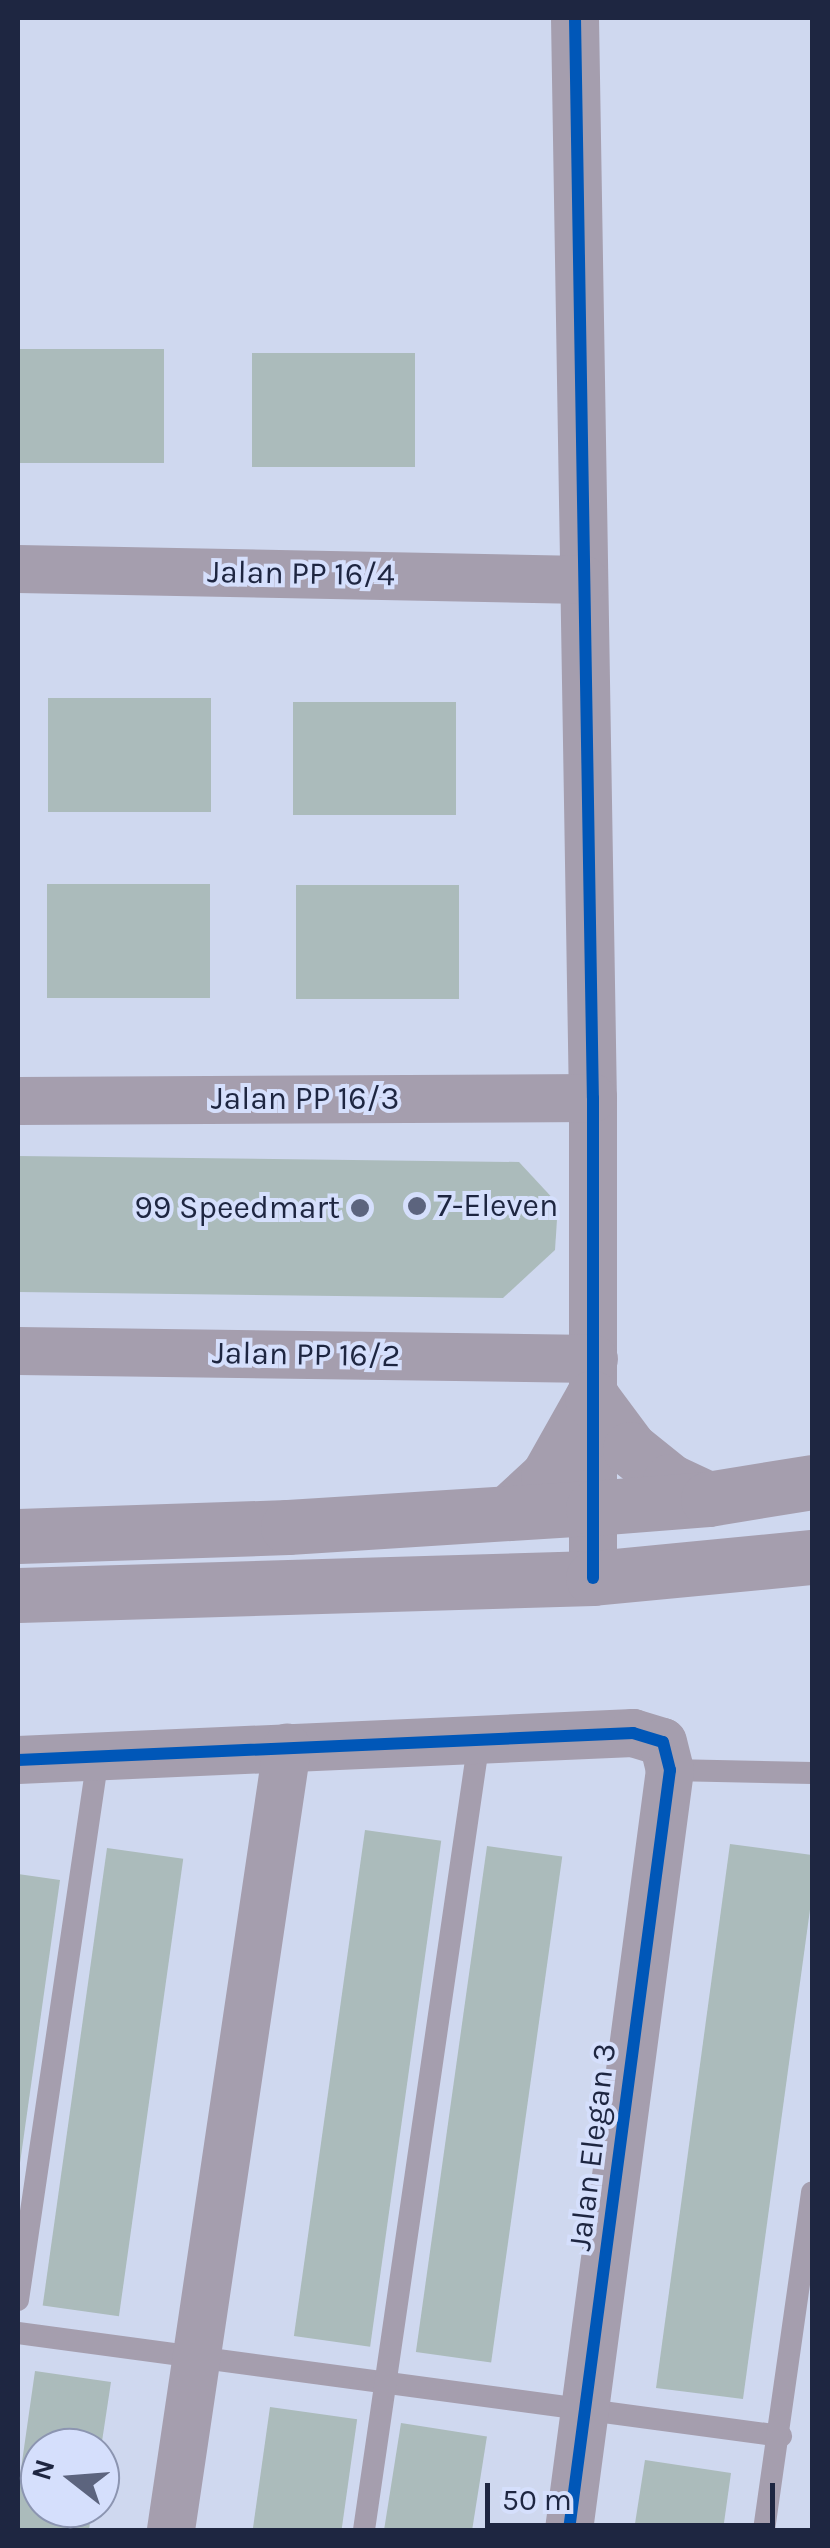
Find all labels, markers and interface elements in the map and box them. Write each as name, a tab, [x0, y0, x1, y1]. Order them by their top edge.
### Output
street label: Jalan PP 16/4	[207, 553, 395, 595]
street label: Jalan PP 16/3	[211, 1080, 399, 1118]
place label: 7-Eleven	[437, 1187, 558, 1225]
place label: 99 Speedmart	[134, 1189, 340, 1227]
marker: 7-Eleven	[406, 1195, 428, 1217]
marker: 99 Speedmart	[349, 1197, 371, 1219]
street label: Jalan PP 16/2	[212, 1334, 400, 1376]
street label: Jalan Elegan 3	[561, 2041, 625, 2253]
north arrow	[20, 2428, 120, 2528]
text: N	[24, 2455, 61, 2484]
scale bar	[490, 2463, 780, 2525]
text: 50 m	[502, 2482, 572, 2518]

